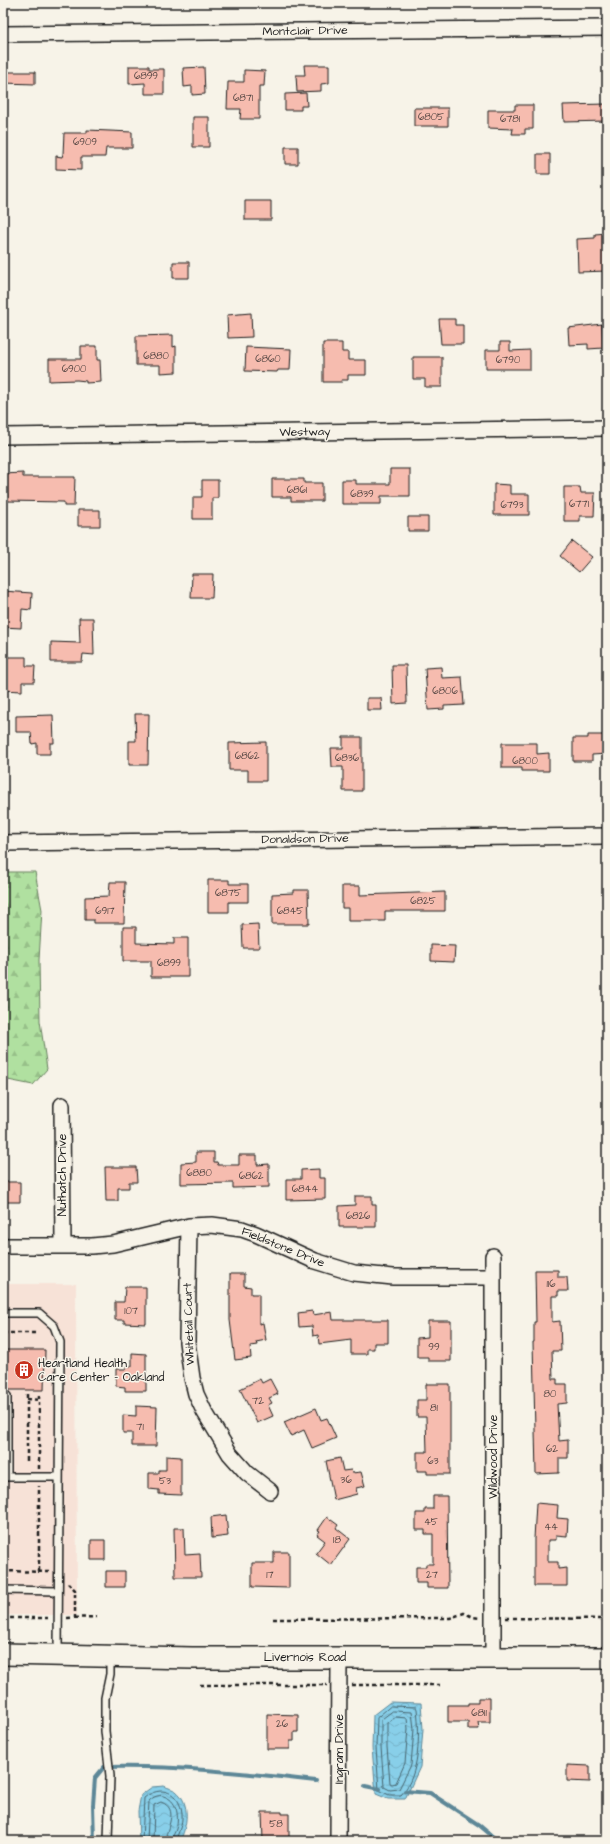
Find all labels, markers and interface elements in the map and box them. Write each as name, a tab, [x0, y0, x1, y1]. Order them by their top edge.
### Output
street label: Montclair Drive	[262, 22, 348, 40]
house number: 6899	[134, 69, 158, 83]
house number: 6871	[233, 91, 254, 105]
house number: 6805	[418, 110, 444, 124]
house number: 6781	[500, 112, 521, 126]
house number: 6909	[73, 135, 97, 149]
house number: 6880	[143, 349, 169, 363]
house number: 6860	[255, 352, 281, 366]
house number: 6790	[496, 353, 520, 367]
house number: 6900	[62, 362, 86, 376]
street label: Westway	[279, 423, 331, 442]
house number: 6861	[287, 483, 308, 497]
house number: 6839	[350, 487, 374, 501]
house number: 6771	[569, 497, 590, 511]
house number: 6793	[500, 498, 524, 512]
house number: 6806	[432, 684, 458, 698]
house number: 6862	[235, 749, 260, 763]
house number: 6836	[335, 751, 360, 765]
house number: 6800	[512, 754, 538, 768]
street label: Donaldson Drive	[261, 830, 349, 848]
house number: 6875	[215, 886, 241, 900]
house number: 6825	[410, 894, 436, 908]
house number: 6917	[95, 904, 115, 918]
house number: 6845	[277, 904, 303, 918]
house number: 6899	[157, 956, 181, 970]
street label: Nuthatch Drive	[54, 1133, 71, 1216]
house number: 6880	[186, 1166, 212, 1180]
house number: 6862	[239, 1169, 264, 1183]
house number: 6844	[292, 1182, 318, 1196]
house number: 6826	[346, 1209, 371, 1223]
street label: Fieldstone Drive	[239, 1223, 328, 1272]
house number: 116	[547, 1277, 556, 1291]
street label: Whitetail Court	[179, 1282, 199, 1366]
house number: 107	[124, 1304, 138, 1318]
house number: 99	[428, 1340, 440, 1354]
place label: Heartland Health Care Center - Oakland	[38, 1355, 164, 1386]
building icon: Heartland Health Care Center - Oakland	[13, 1359, 35, 1381]
house number: 80	[544, 1387, 556, 1401]
house number: 72	[252, 1394, 264, 1408]
house number: 81	[430, 1401, 439, 1415]
street label: Wildwood Drive	[485, 1414, 502, 1499]
house number: 71	[136, 1420, 144, 1434]
house number: 62	[546, 1442, 558, 1456]
house number: 63	[427, 1454, 439, 1468]
house number: 36	[340, 1473, 352, 1487]
house number: 53	[159, 1474, 171, 1488]
house number: 45	[424, 1515, 438, 1529]
house number: 44	[544, 1520, 558, 1534]
house number: 18	[333, 1533, 341, 1547]
house number: 17	[266, 1568, 274, 1582]
house number: 27	[426, 1568, 438, 1582]
street label: Livernois Road	[264, 1649, 346, 1666]
house number: 6811	[471, 1706, 487, 1720]
street label: Ingram Drive	[331, 1714, 349, 1784]
house number: 26	[276, 1717, 289, 1731]
house number: 58	[269, 1817, 283, 1831]

